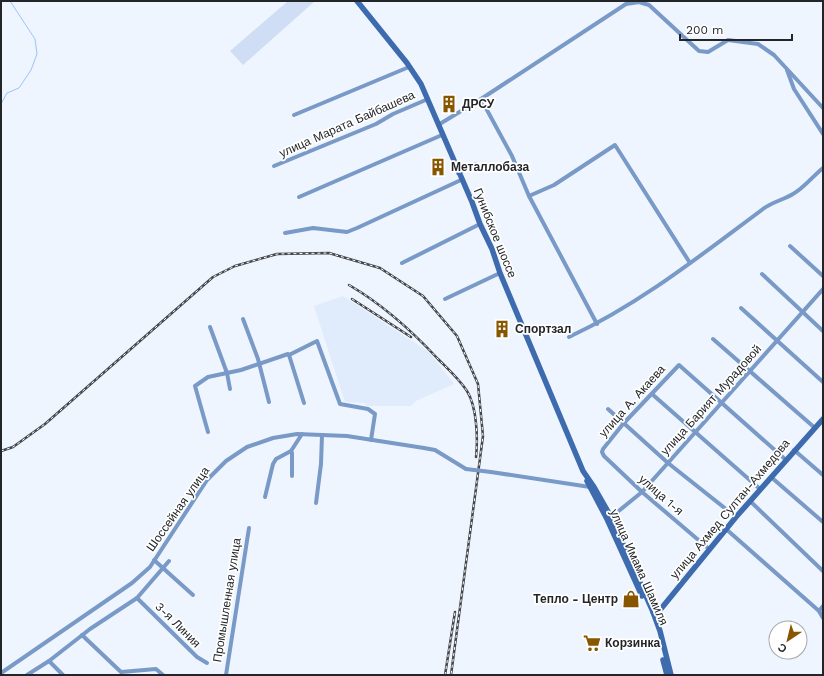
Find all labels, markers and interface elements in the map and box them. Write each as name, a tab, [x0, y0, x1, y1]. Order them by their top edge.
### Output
scale bar	[680, 16, 792, 42]
text: 200 m	[686, 23, 723, 37]
street label: улица Марата Байбашева	[277, 88, 417, 160]
building icon: ДРСУ	[439, 94, 459, 114]
place label: ДРСУ	[462, 97, 495, 111]
building icon: Металлобаза	[428, 157, 448, 177]
place label: Металлобаза	[451, 160, 530, 174]
street label: Гунибское шоссе	[471, 186, 520, 280]
building icon: Спортзал	[492, 319, 512, 339]
place label: Спортзал	[515, 322, 571, 336]
street label: улица Барият Мурадовой	[658, 342, 764, 458]
street label: улица А. Акаева	[596, 362, 668, 440]
street label: улица Ахмед Султан-Ахмедова	[667, 436, 793, 582]
street label: Шоссейная улица	[144, 464, 213, 554]
street label: улица 1-я	[636, 472, 686, 518]
street label: улица Имама Шамиля	[607, 507, 671, 627]
street label: Промышленная улица	[210, 537, 244, 663]
shop icon: Тепло - Центр	[621, 589, 641, 609]
place label: Тепло - Центр	[533, 592, 618, 606]
street label: 3-я Линия	[152, 599, 204, 651]
north arrow	[768, 620, 808, 660]
supermarket icon: Корзинка	[582, 633, 602, 653]
place label: Корзинка	[605, 636, 660, 650]
text: С	[776, 640, 790, 655]

